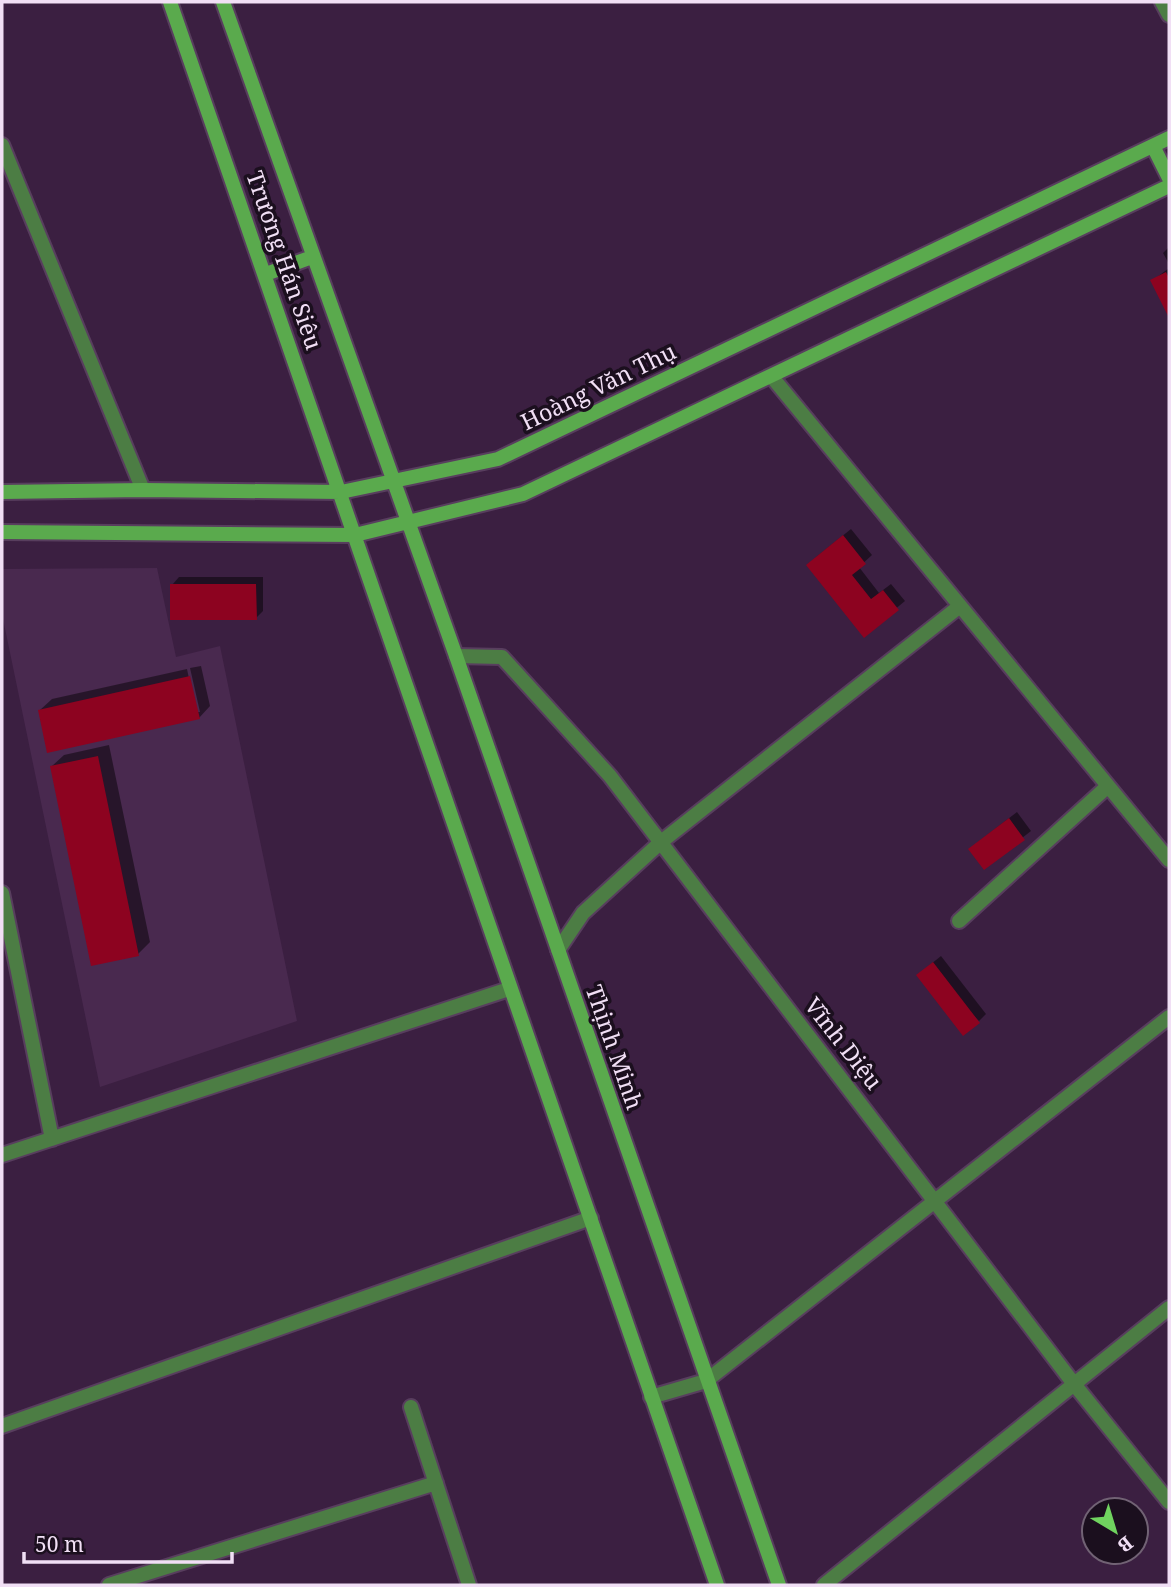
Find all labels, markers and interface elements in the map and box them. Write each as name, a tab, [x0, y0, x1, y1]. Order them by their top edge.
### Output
street label: Trương Hán Siêu	[239, 166, 331, 354]
street label: Hoàng Văn Thụ	[515, 334, 681, 437]
street label: Thịnh Minh	[579, 980, 651, 1114]
street label: Vĩnh Diệu	[798, 990, 890, 1096]
north arrow	[1080, 1496, 1150, 1566]
scale bar	[24, 1520, 233, 1564]
text: 50 m	[35, 1530, 84, 1558]
text: B	[1112, 1530, 1139, 1559]

